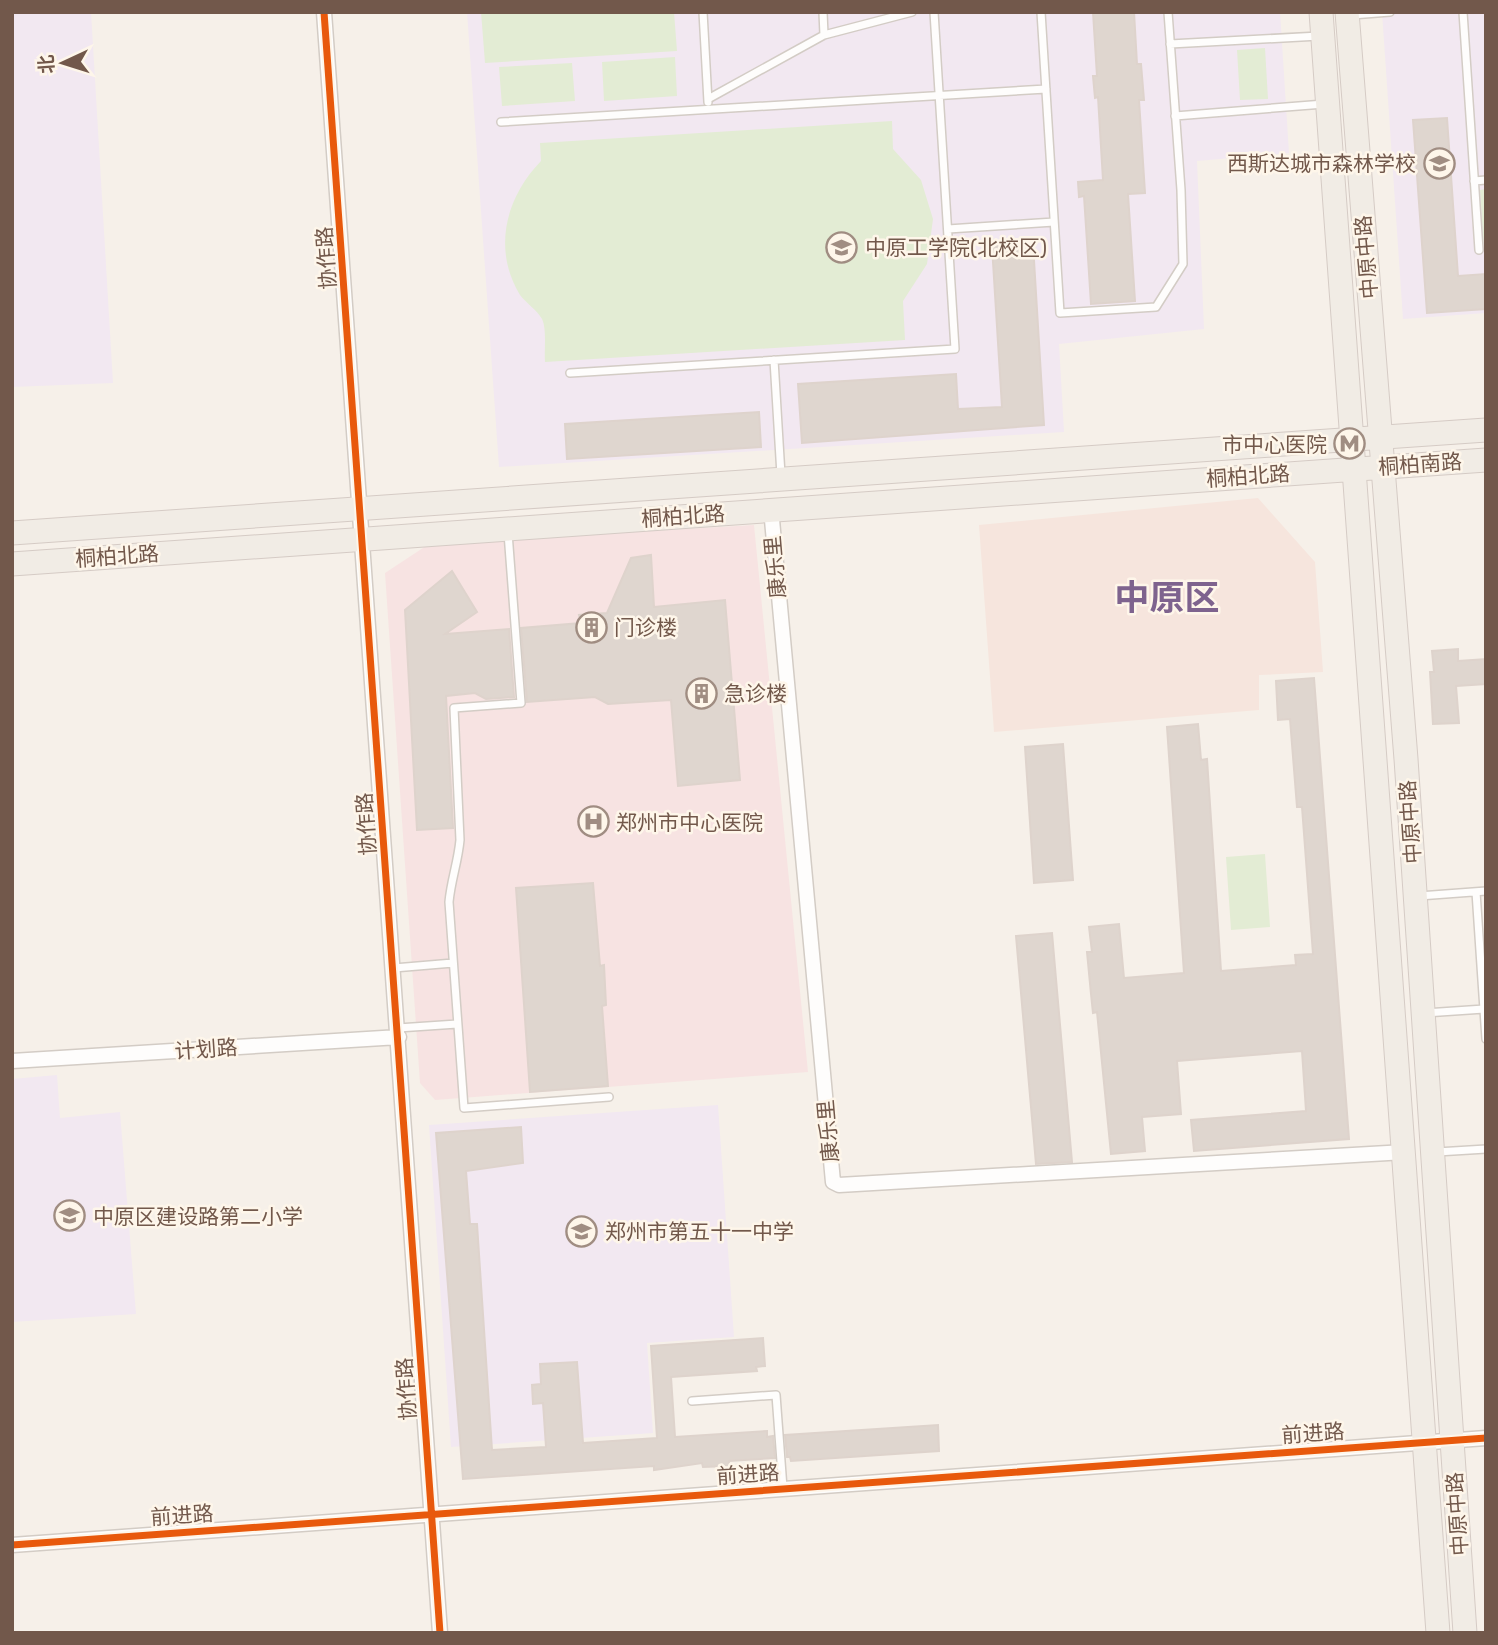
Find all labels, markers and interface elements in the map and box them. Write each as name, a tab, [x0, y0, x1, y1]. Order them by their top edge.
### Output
north arrow	[28, 28, 98, 98]
text: 北	[34, 54, 59, 74]
school or university icon: 西斯达城市森林学校	[1422, 146, 1456, 180]
place label: 西斯达城市森林学校	[1227, 151, 1416, 176]
street label: 中原中路	[1350, 214, 1382, 300]
street label: 协作路	[311, 226, 341, 290]
school or university icon: 中原工学院(北校区)	[825, 230, 859, 264]
place label: 中原工学院(北校区)	[865, 235, 1047, 260]
metro station icon: 市中心医院	[1333, 427, 1367, 461]
place label: 市中心医院	[1222, 432, 1327, 457]
street label: 桐柏南路	[1377, 449, 1463, 479]
street label: 桐柏北路	[1205, 461, 1291, 491]
street label: 桐柏北路	[640, 501, 726, 531]
street label: 康乐里	[760, 535, 790, 599]
street label: 桐柏北路	[74, 541, 160, 571]
district label: 中原区	[1114, 577, 1220, 619]
building icon: 门诊楼	[574, 610, 608, 644]
place label: 门诊楼	[614, 615, 677, 640]
building icon: 急诊楼	[684, 676, 718, 710]
place label: 急诊楼	[724, 681, 787, 706]
street label: 中原中路	[1395, 779, 1425, 865]
street label: 协作路	[351, 792, 381, 856]
hospital icon: 郑州市中心医院	[576, 805, 610, 839]
place label: 郑州市中心医院	[616, 810, 763, 835]
street label: 计划路	[174, 1034, 238, 1064]
street label: 康乐里	[813, 1099, 843, 1163]
school or university icon: 中原区建设路第二小学	[53, 1199, 87, 1233]
place label: 中原区建设路第二小学	[93, 1204, 303, 1229]
school or university icon: 郑州市第五十一中学	[565, 1214, 599, 1248]
place label: 郑州市第五十一中学	[605, 1219, 794, 1244]
street label: 协作路	[391, 1357, 421, 1421]
street label: 前进路	[1281, 1418, 1345, 1448]
street label: 前进路	[716, 1459, 780, 1489]
street label: 中原中路	[1442, 1471, 1472, 1557]
street label: 前进路	[150, 1500, 214, 1530]

